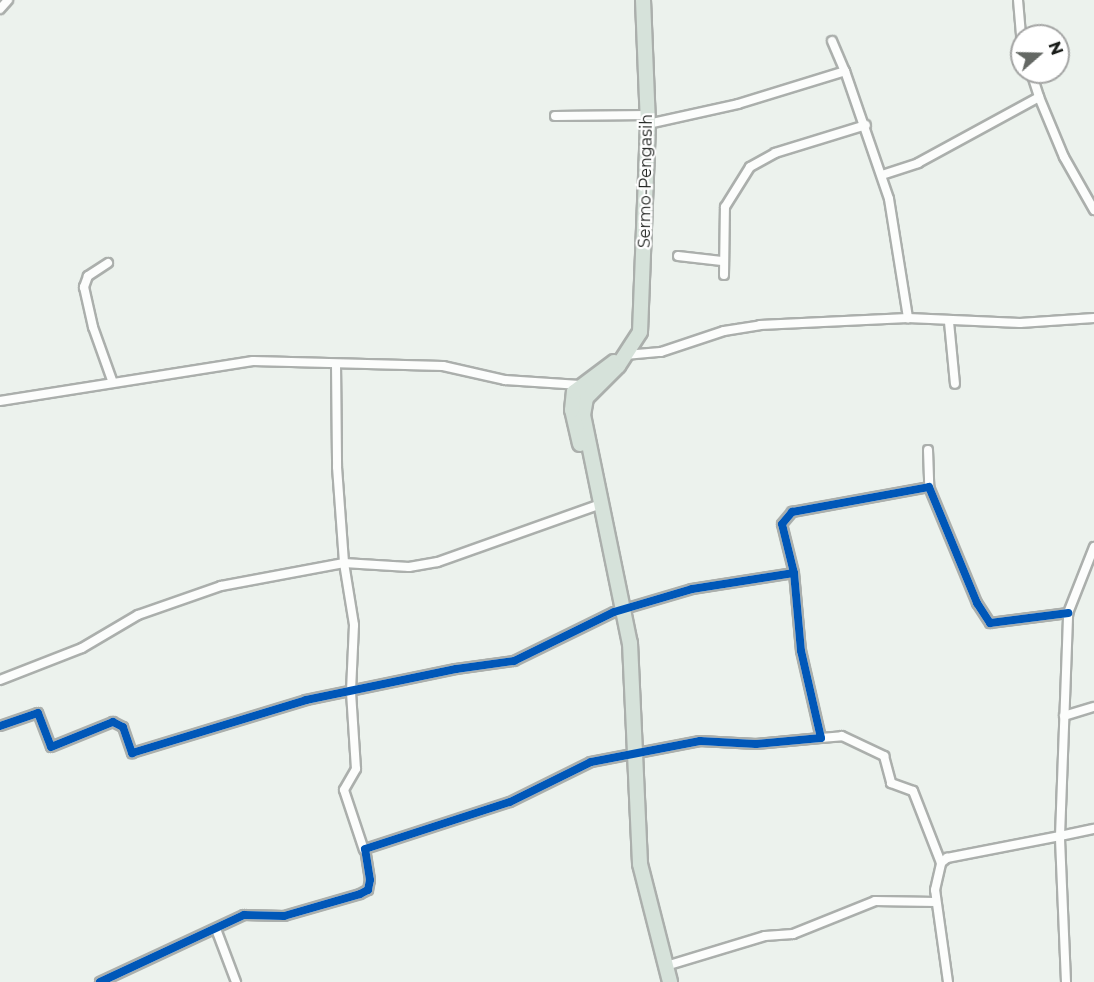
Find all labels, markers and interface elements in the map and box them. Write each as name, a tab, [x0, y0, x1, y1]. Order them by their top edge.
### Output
north arrow	[1010, 24, 1070, 84]
text: N	[1044, 39, 1067, 58]
street label: Sermo-Pengasih	[635, 114, 657, 248]

